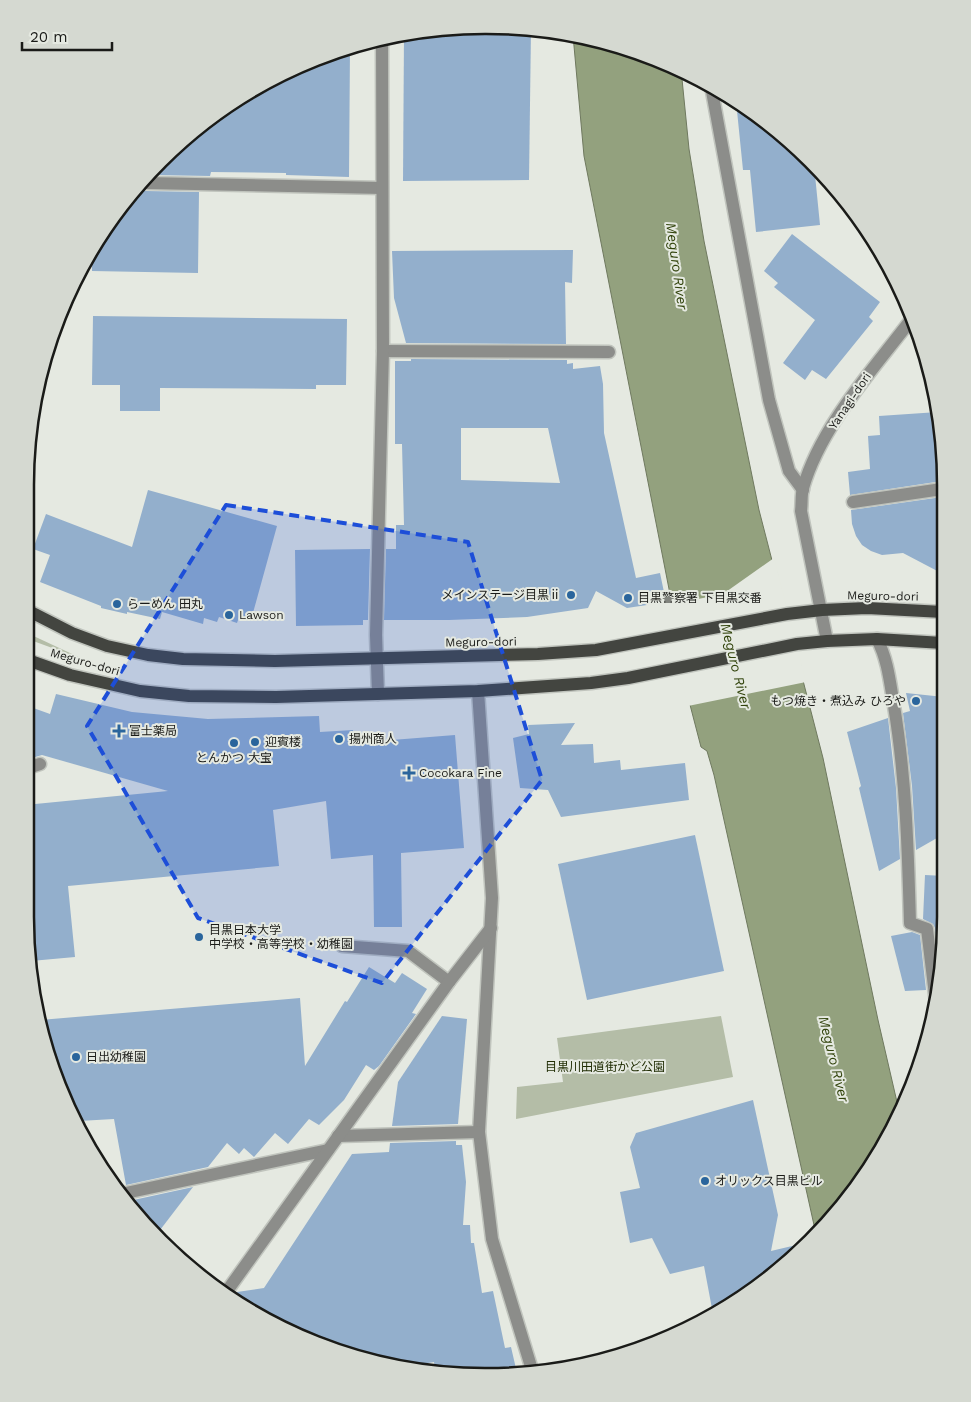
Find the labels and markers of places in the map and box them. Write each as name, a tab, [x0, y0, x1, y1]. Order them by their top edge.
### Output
place label: メインステージ目黒ⅱ	[441, 588, 561, 602]
marker: メインステージ目黒ⅱ	[565, 589, 577, 601]
place label: 目黒警察署 下目黒交番	[638, 591, 762, 605]
marker: 目黒警察署 下目黒交番	[622, 592, 634, 604]
place label: らーめん 田丸	[127, 597, 203, 611]
marker: らーめん 田丸	[111, 598, 123, 610]
place label: Lawson	[239, 608, 284, 622]
marker: Lawson	[223, 609, 235, 621]
place label: もつ焼き・煮込み ひろや	[770, 694, 906, 708]
marker: もつ焼き・煮込み ひろや	[910, 695, 922, 707]
place label: 富士薬局	[129, 724, 177, 738]
marker: 富士薬局	[113, 725, 125, 737]
place label: 揚州商人	[349, 732, 397, 746]
marker: 揚州商人	[333, 733, 345, 745]
place label: 迎賓楼	[265, 735, 301, 749]
marker: 迎賓楼	[249, 736, 261, 748]
marker: とんかつ 大宝	[228, 737, 240, 749]
place label: とんかつ 大宝	[196, 751, 272, 765]
place label: Cocokara Fine	[419, 766, 502, 780]
marker: Cocokara Fine	[403, 767, 415, 779]
place label: 目黒日本大学 中学校・高等学校・幼稚園	[209, 923, 353, 951]
marker: 目黒日本大学 中学校・高等学校・幼稚園	[193, 931, 205, 943]
place label: 日出幼稚園	[86, 1050, 146, 1064]
marker: 日出幼稚園	[70, 1051, 82, 1063]
place label: オリックス目黒ビル	[715, 1174, 823, 1188]
marker: オリックス目黒ビル	[699, 1175, 711, 1187]

